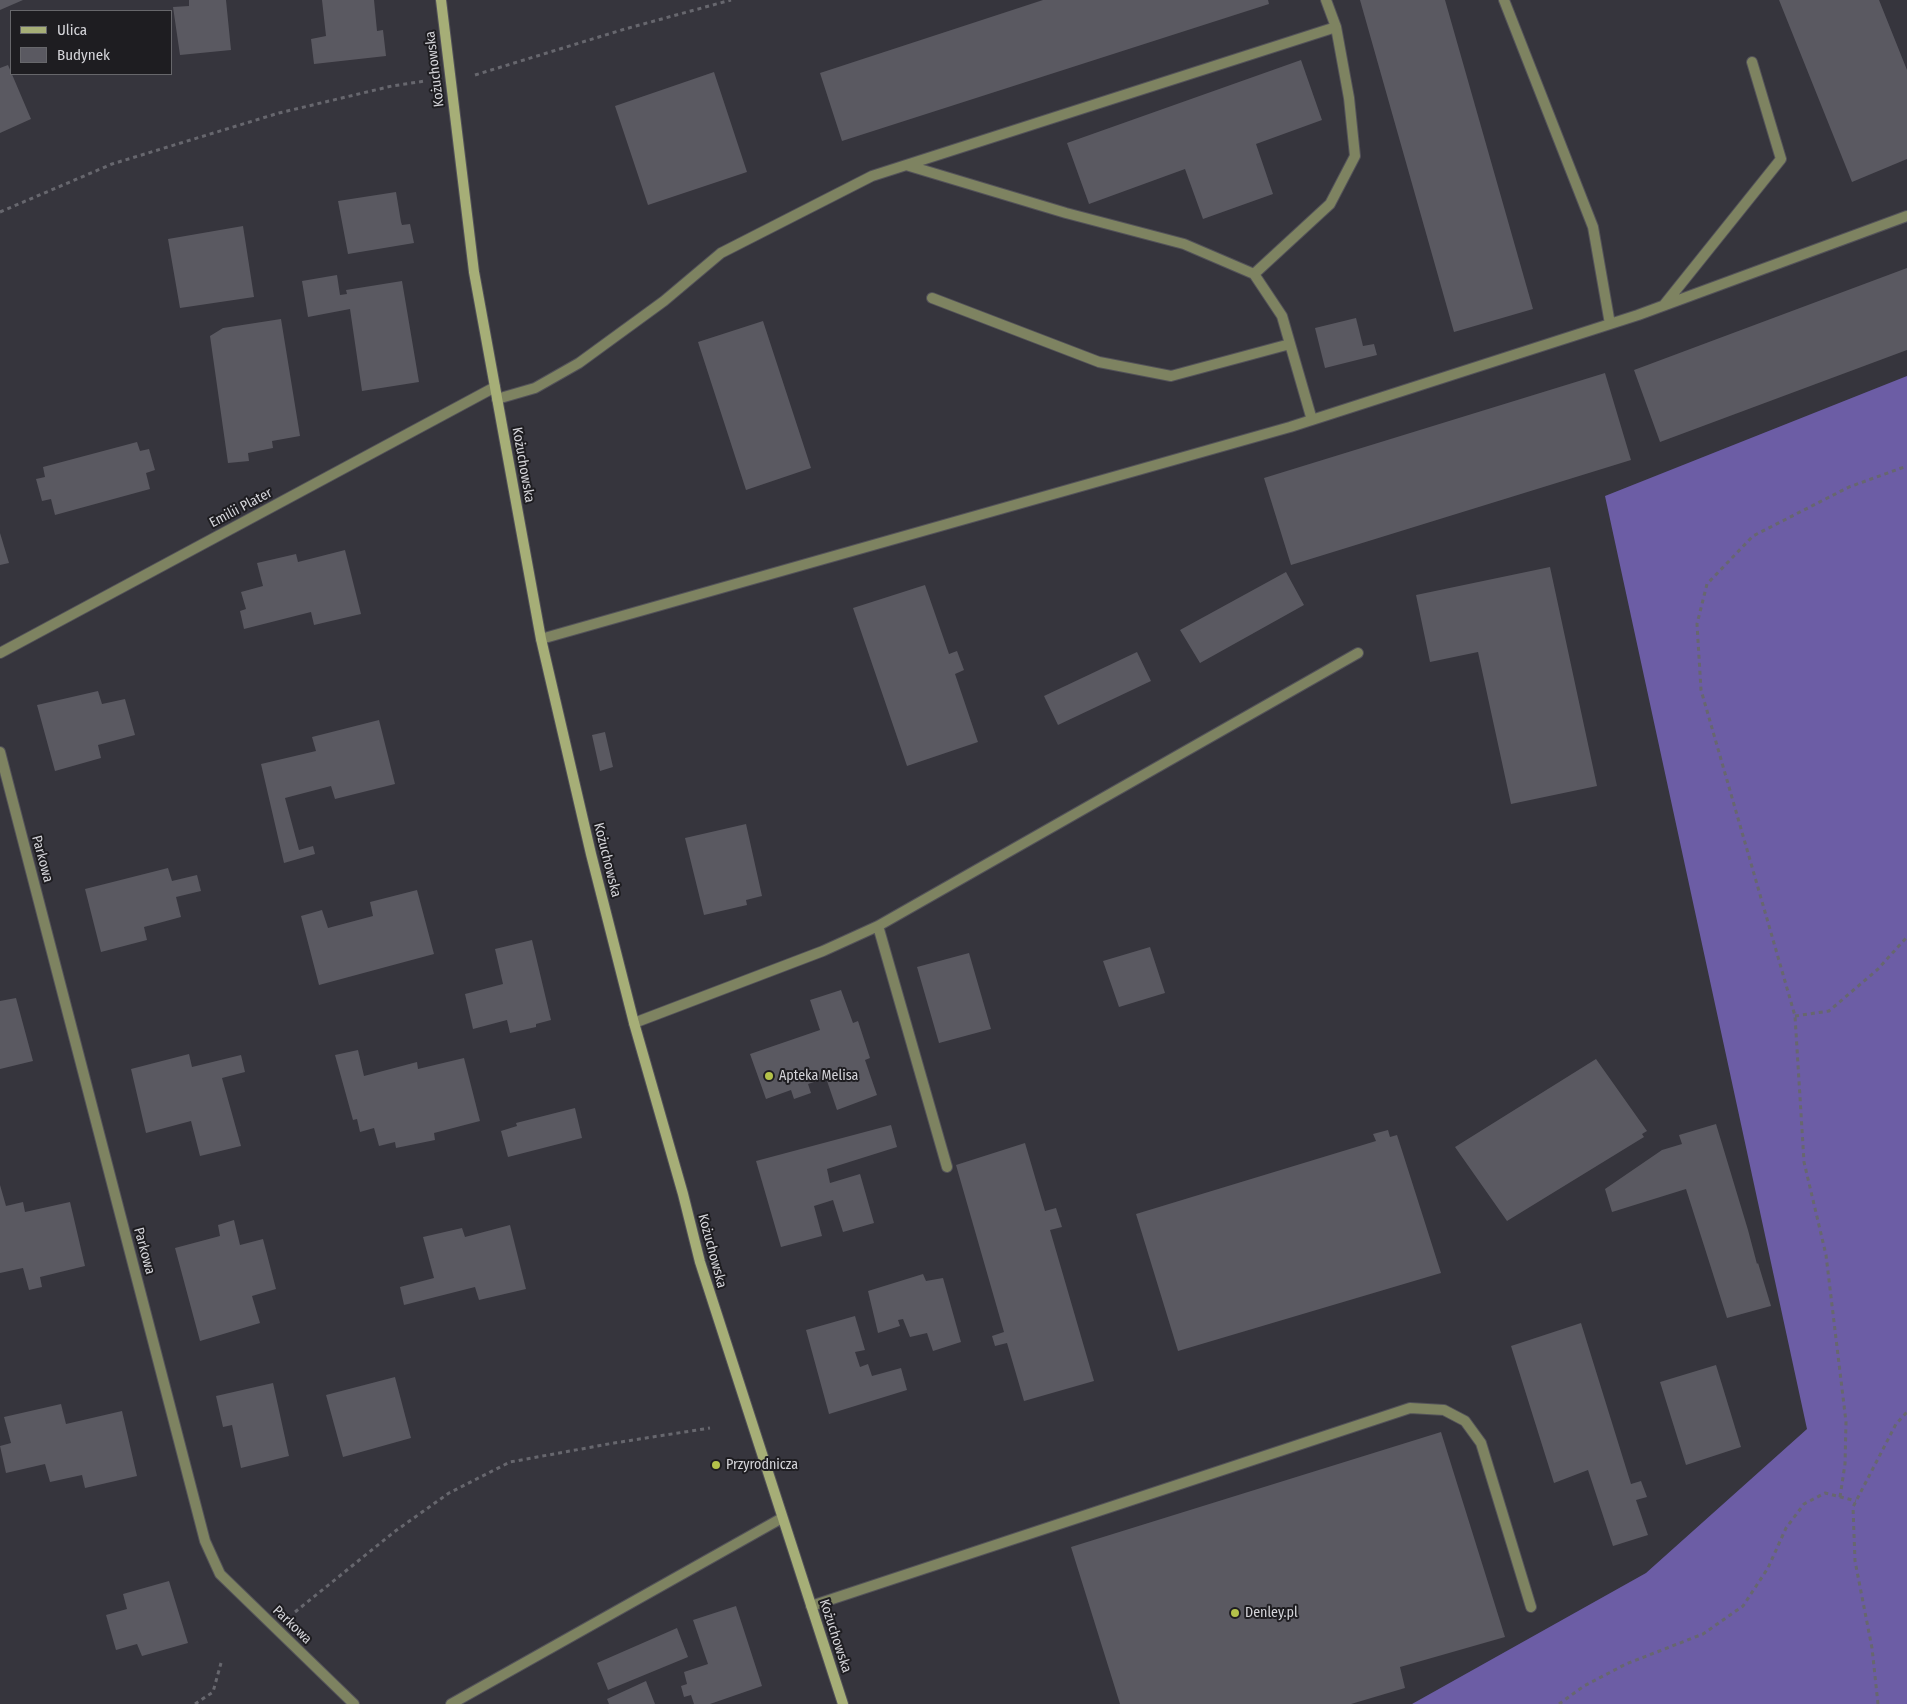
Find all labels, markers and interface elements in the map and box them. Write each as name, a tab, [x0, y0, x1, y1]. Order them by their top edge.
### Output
legend	[10, 10, 172, 75]
text: Ulica	[57, 21, 87, 39]
street label: Kożuchowska	[422, 30, 448, 108]
text: Budynek	[57, 46, 110, 64]
street label: Kożuchowska	[508, 426, 538, 504]
street label: Emilii Plater	[207, 484, 275, 532]
street label: Kożuchowska	[590, 821, 624, 899]
street label: Parkowa	[28, 834, 56, 884]
place label: Apteka Melisa	[779, 1068, 858, 1084]
marker: Apteka Melisa	[763, 1070, 775, 1082]
street label: Kożuchowska	[694, 1212, 730, 1290]
street label: Parkowa	[130, 1226, 158, 1276]
place label: Przyrodnicza	[726, 1457, 798, 1473]
marker: Przyrodnicza	[710, 1459, 722, 1471]
street label: Kożuchowska	[815, 1597, 855, 1675]
street label: Parkowa	[269, 1602, 315, 1648]
place label: Denley.pl	[1245, 1605, 1298, 1621]
marker: Denley.pl	[1229, 1607, 1241, 1619]

